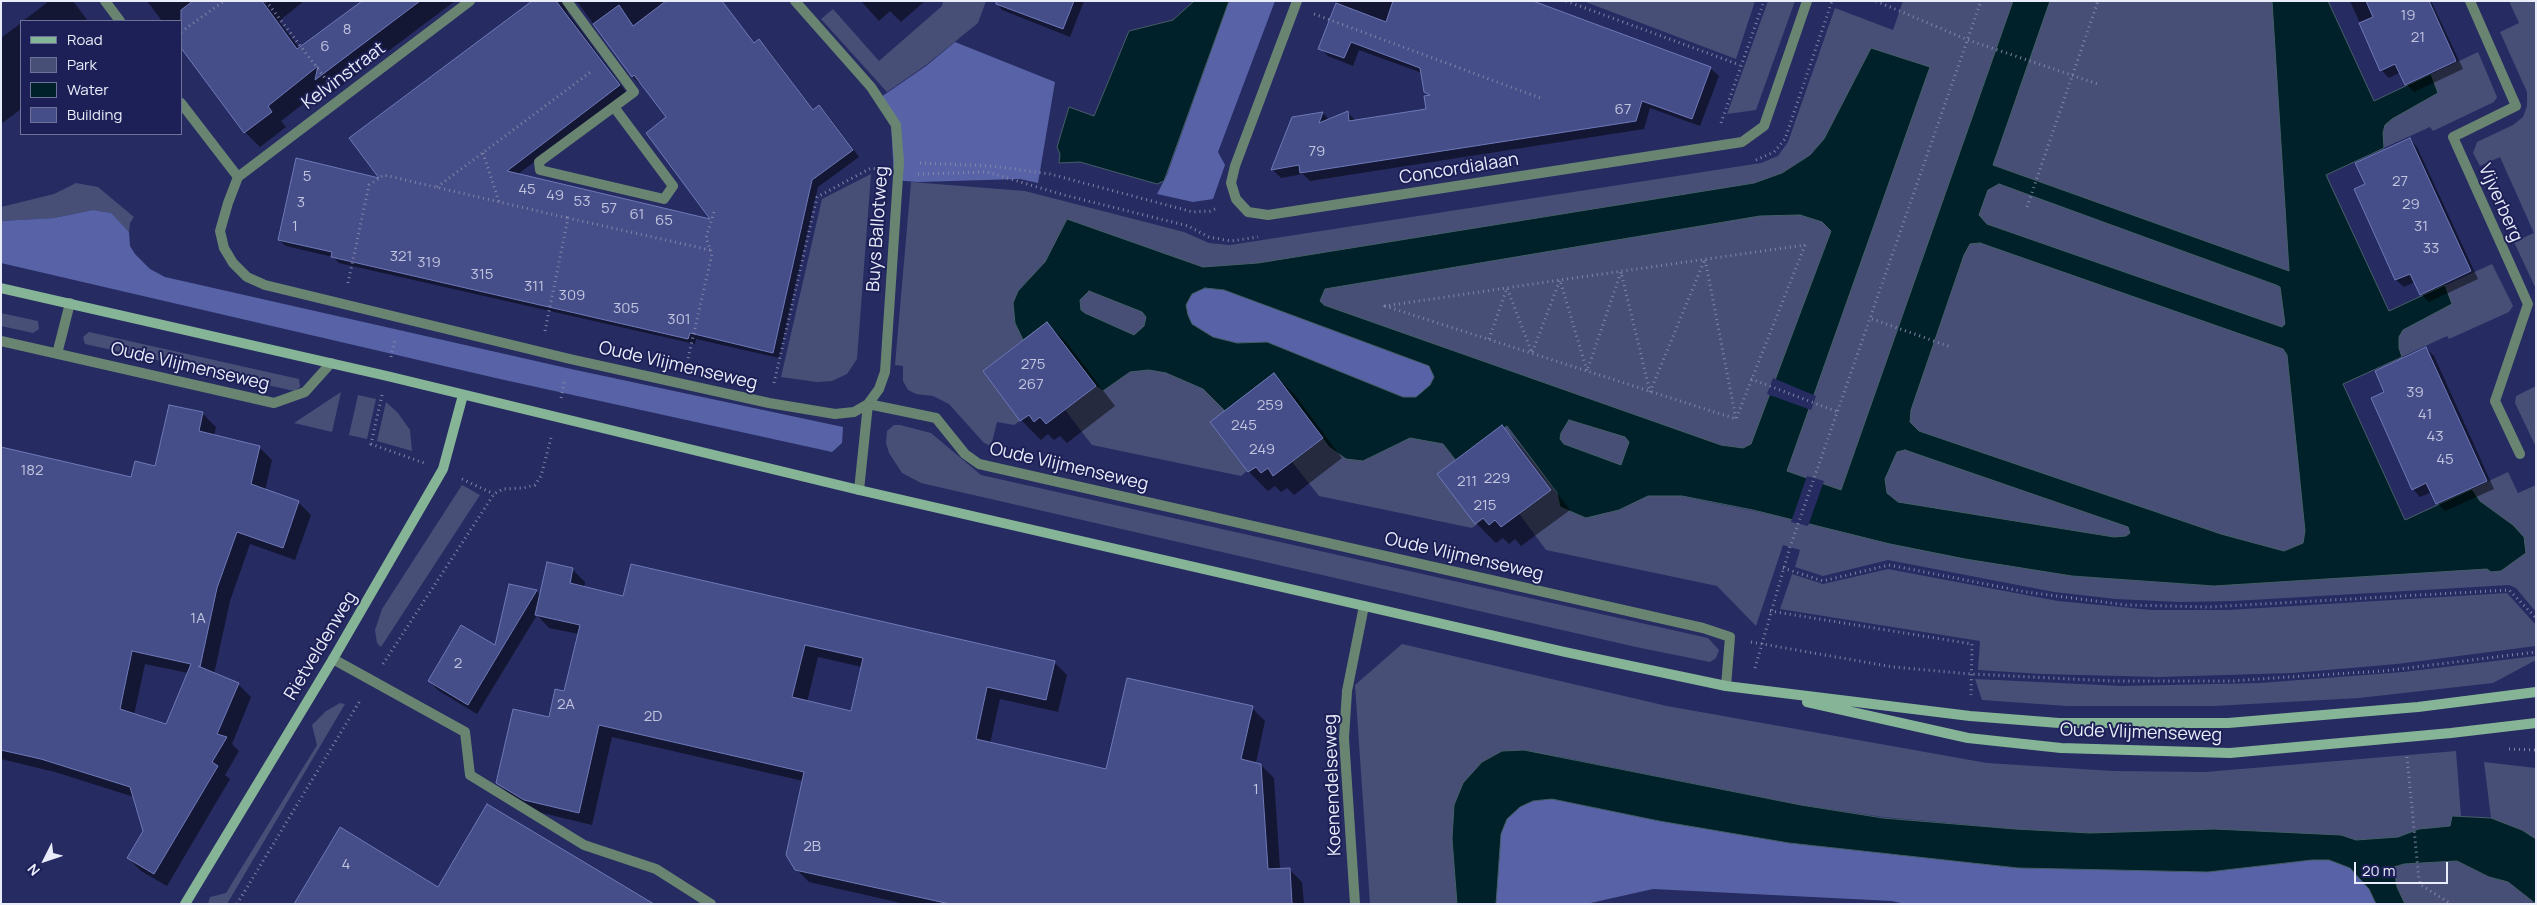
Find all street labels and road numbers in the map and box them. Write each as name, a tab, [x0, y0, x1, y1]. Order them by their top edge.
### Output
street label: Kelvinstraat	[298, 38, 390, 114]
street label: Concordialaan	[1398, 149, 1520, 189]
street label: Vijverberg	[2473, 161, 2527, 245]
street label: Buys Ballotweg	[863, 165, 893, 293]
street label: Oude Vlijmenseweg	[596, 337, 760, 395]
street label: Oude Vlijmenseweg	[108, 338, 272, 396]
street label: Oude Vlijmenseweg	[987, 438, 1151, 496]
street label: Oude Vlijmenseweg	[1382, 528, 1546, 586]
street label: Rietveldenweg	[280, 588, 362, 704]
street label: Koenendelseweg	[1320, 714, 1346, 856]
street label: Oude Vlijmenseweg	[2060, 719, 2222, 747]

